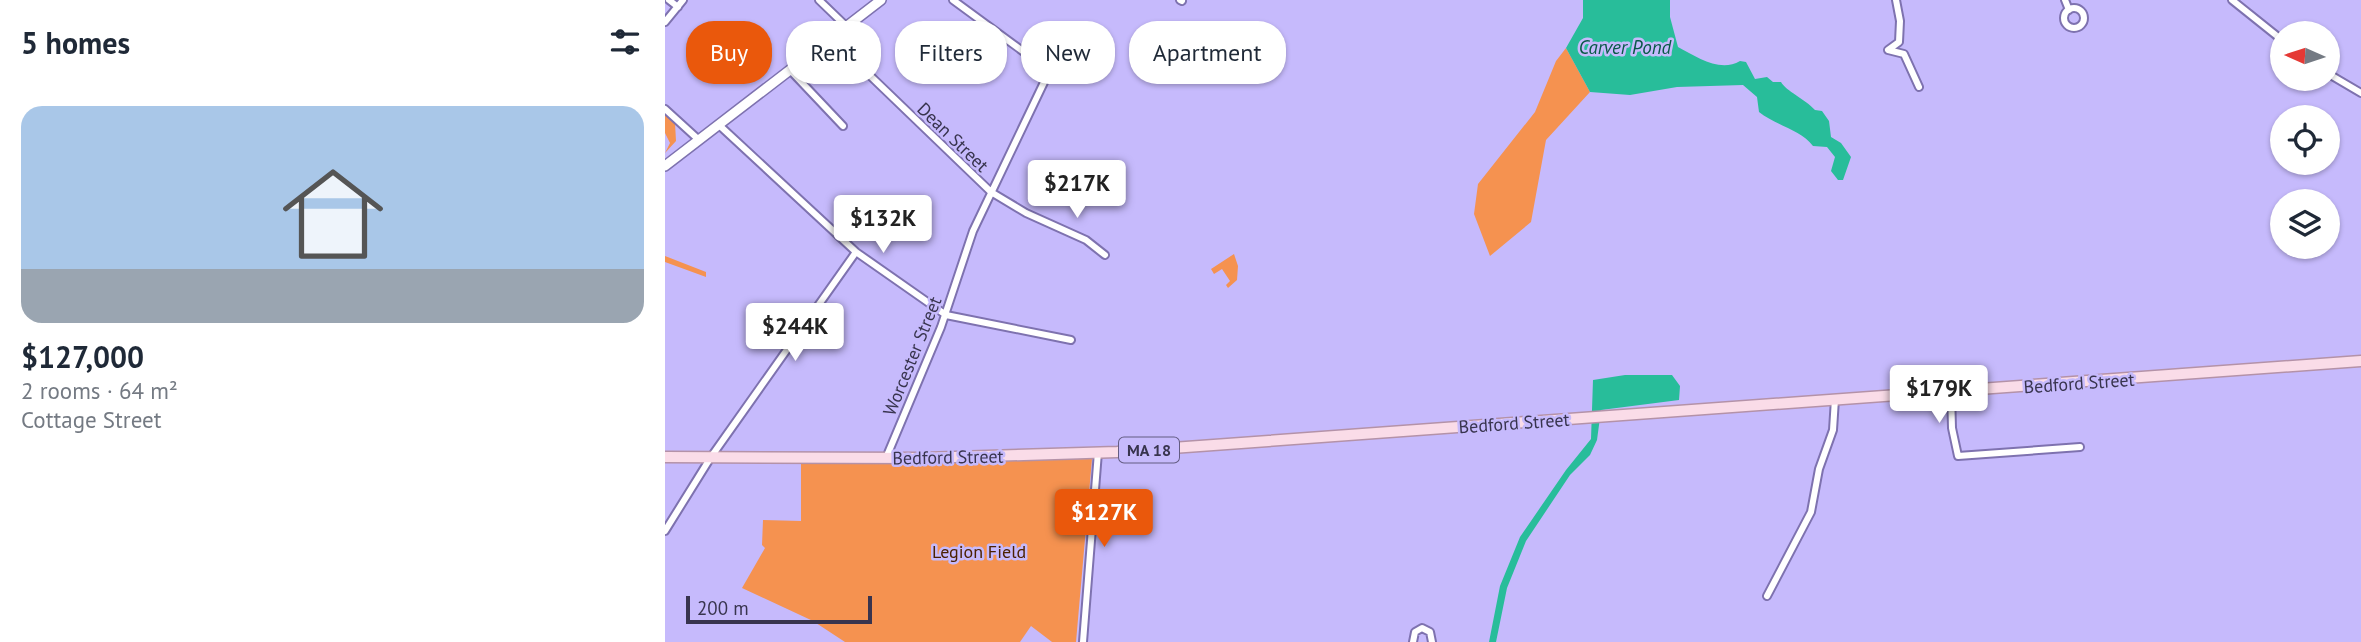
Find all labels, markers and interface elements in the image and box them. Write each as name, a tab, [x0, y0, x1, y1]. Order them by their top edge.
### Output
chip: Buy	[686, 21, 772, 84]
chip: Rent	[786, 21, 881, 84]
chip: Filters	[895, 21, 1007, 84]
chip: New	[1021, 21, 1115, 84]
chip: Apartment	[1129, 21, 1286, 84]
north arrow	[2270, 21, 2340, 91]
map controls	[2270, 21, 2340, 259]
text: 5 homes	[21, 23, 130, 62]
icon: filters	[606, 23, 644, 61]
water label: Carver Pond	[1579, 35, 1673, 59]
street label: Dean Street	[912, 97, 994, 177]
button: locate	[2270, 105, 2340, 175]
icon: home	[270, 151, 396, 277]
pin: $217K	[1028, 160, 1126, 220]
text: $217K	[1044, 168, 1110, 197]
button: layers	[2270, 189, 2340, 259]
pin: $132K	[834, 196, 932, 255]
text: $132K	[850, 203, 916, 232]
street label: Worcester Street	[878, 293, 946, 419]
pin: $244K	[746, 304, 844, 363]
text: $244K	[762, 311, 828, 340]
text: $127,000	[21, 337, 144, 376]
pin: $179K	[1890, 366, 1988, 425]
street label: Bedford Street	[2023, 368, 2135, 398]
text: $179K	[1906, 373, 1972, 402]
text: 2 rooms · 64 m²	[21, 376, 178, 405]
text: Cottage Street	[21, 405, 162, 434]
street label: Bedford Street	[1458, 408, 1570, 438]
road number: MA 18	[1119, 438, 1179, 463]
street label: Bedford Street	[892, 445, 1004, 469]
pin: $127K	[1055, 490, 1153, 549]
text: $127K	[1071, 497, 1137, 526]
park label: Legion Field	[932, 540, 1026, 563]
scale bar	[686, 593, 871, 625]
text: 200 m	[697, 596, 749, 620]

